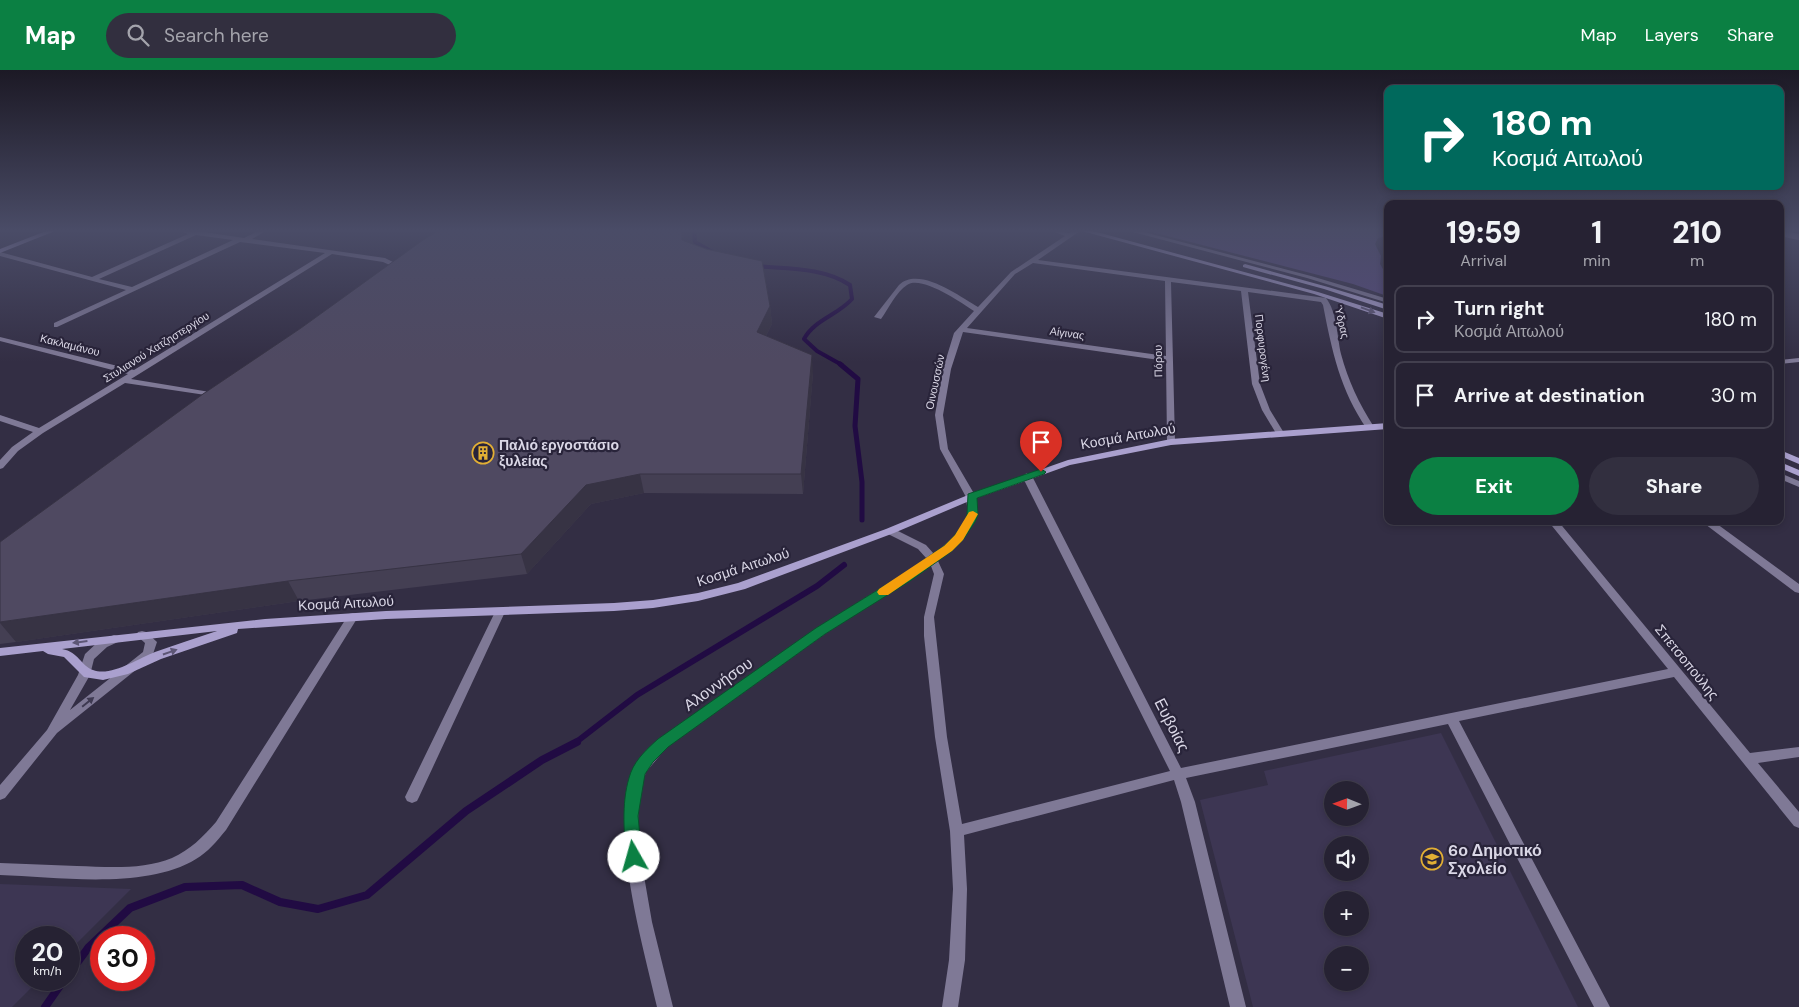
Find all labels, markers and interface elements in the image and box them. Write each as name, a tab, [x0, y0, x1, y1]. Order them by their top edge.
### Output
search box	[106, 13, 456, 58]
text: Map	[25, 20, 76, 51]
icon: search	[124, 21, 152, 49]
text: Search here	[164, 23, 269, 48]
text: Map	[1581, 23, 1617, 47]
text: Layers	[1645, 23, 1699, 47]
text: Share	[1727, 23, 1774, 47]
text: 180 m	[1492, 100, 1593, 146]
icon: right	[1409, 105, 1474, 170]
text: Κοσμά Αιτωλού	[1492, 144, 1643, 173]
text: 19:59	[1446, 213, 1521, 252]
text: 1	[1591, 213, 1602, 252]
text: 210	[1672, 213, 1722, 252]
text: Arrival	[1460, 250, 1507, 271]
text: min	[1583, 250, 1610, 271]
text: m	[1690, 250, 1704, 271]
text: Turn right	[1454, 296, 1544, 321]
street label: Ύδρας	[1331, 304, 1353, 340]
icon: right	[1411, 305, 1439, 333]
one-way arrow	[1361, 306, 1376, 314]
text: 180 m	[1705, 307, 1757, 332]
street label: Στυλιανού Χατζηστεργίου	[100, 309, 212, 385]
street label: Πορφυρογένη	[1252, 313, 1274, 383]
text: Κοσμά Αιτωλού	[1454, 321, 1564, 342]
street label: Αίγινας	[1049, 324, 1085, 342]
street label: Κακλαμάνου	[39, 331, 101, 359]
street label: Πόρου	[1151, 345, 1165, 377]
street label: Οινουσσών	[922, 353, 948, 411]
icon: arrive	[1411, 381, 1439, 409]
text: Arrive at destination	[1454, 383, 1645, 408]
text: 30 m	[1711, 383, 1757, 408]
street label: Κοσμά Αιτωλού	[1079, 419, 1177, 453]
pin	[1020, 421, 1062, 472]
icon: arrive	[1027, 428, 1055, 456]
place label: Παλιό εργοστάσιο ξυλείας	[499, 436, 619, 470]
building icon: Παλιό εργοστάσιο ξυλείας	[471, 441, 495, 465]
button: Exit	[1409, 457, 1579, 515]
button: Share	[1589, 457, 1759, 515]
street label: Κοσμά Αιτωλού	[694, 544, 792, 590]
street label: Κοσμά Αιτωλού	[298, 591, 394, 615]
street label: Σπετσοπούλης	[1651, 621, 1723, 703]
one-way arrow	[72, 638, 88, 646]
one-way arrow	[163, 647, 178, 655]
street label: Αλοννήσου	[679, 653, 757, 715]
street label: Ευβοίας	[1149, 694, 1195, 756]
one-way arrow	[82, 696, 95, 707]
north arrow	[1324, 781, 1369, 826]
map controls	[1324, 781, 1369, 991]
position arrow	[607, 830, 659, 882]
button: sound	[1324, 836, 1369, 881]
place label: 6ο Δημοτικό Σχολείο	[1448, 840, 1542, 879]
school or university icon: 6ο Δημοτικό Σχολείο	[1420, 847, 1444, 871]
button: +	[1324, 891, 1369, 936]
speed limit sign: 30	[90, 926, 155, 991]
text: 20	[32, 936, 63, 969]
button: −	[1324, 946, 1369, 991]
text: km/h	[33, 963, 62, 979]

